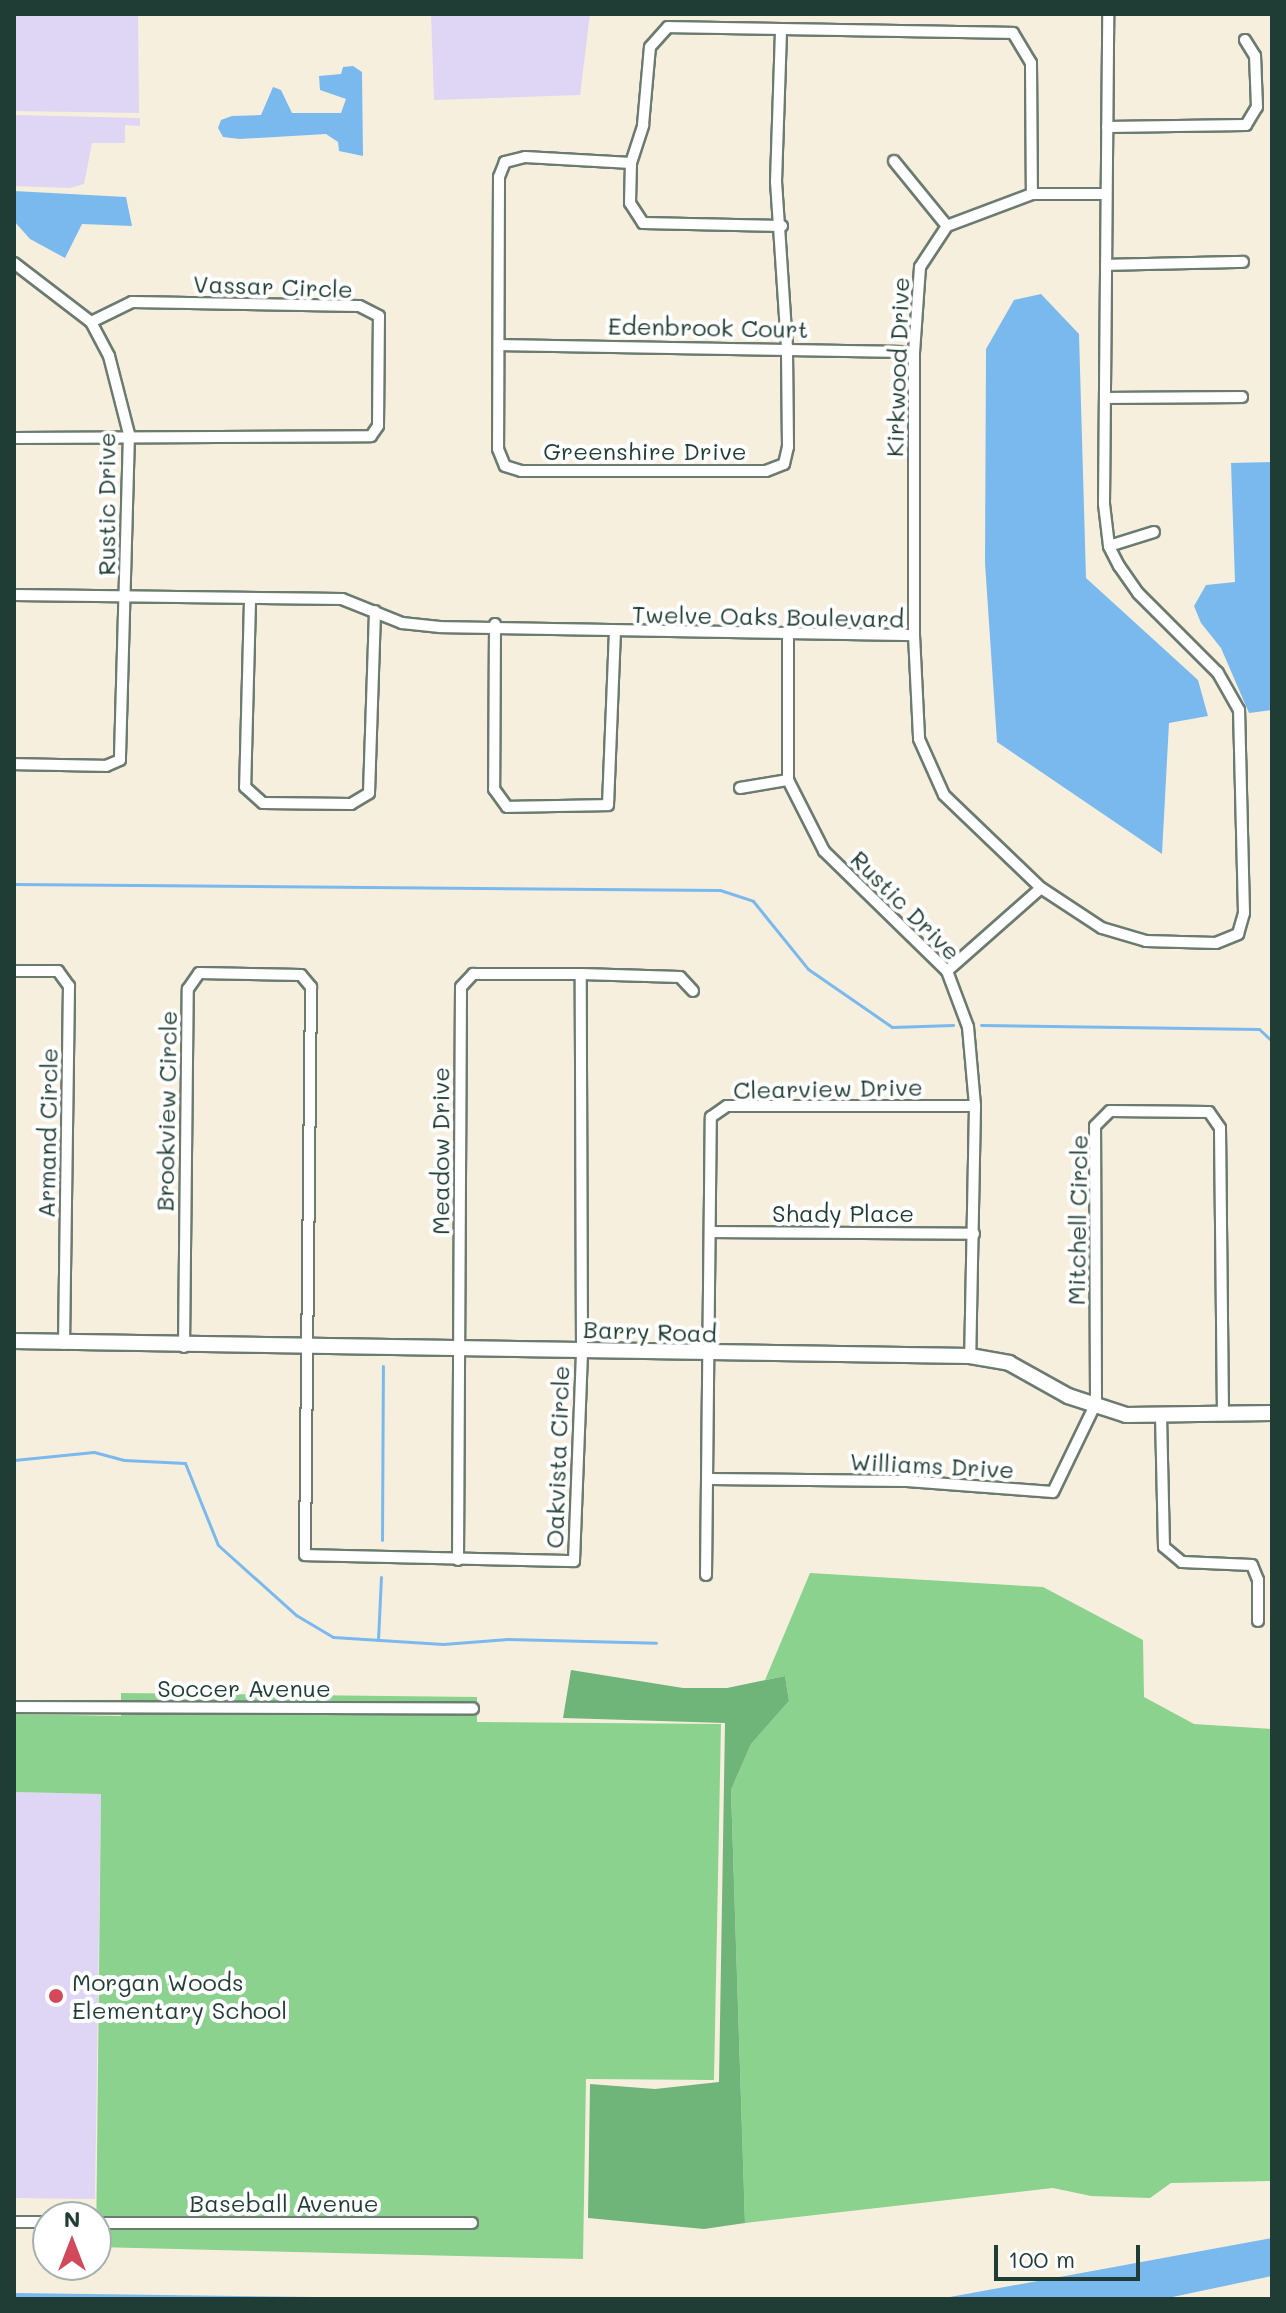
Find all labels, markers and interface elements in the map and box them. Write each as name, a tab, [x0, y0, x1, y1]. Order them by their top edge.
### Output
street label: Vassar Circle	[193, 269, 353, 303]
street label: Kirkwood Drive	[879, 276, 915, 458]
street label: Edenbrook Court	[608, 311, 808, 343]
street label: Rustic Drive	[92, 432, 120, 576]
street label: Greenshire Drive	[543, 437, 747, 465]
street label: Twelve Oaks Boulevard	[632, 599, 904, 633]
street label: Rustic Drive	[845, 844, 967, 966]
street label: Brookview Circle	[150, 1010, 182, 1212]
street label: Armand Circle	[31, 1048, 63, 1218]
street label: Meadow Drive	[426, 1067, 454, 1235]
street label: Clearview Drive	[733, 1072, 923, 1104]
street label: Mitchell Circle	[1061, 1134, 1093, 1306]
street label: Shady Place	[772, 1199, 914, 1227]
street label: Barry Road	[583, 1314, 717, 1348]
street label: Oakvista Circle	[539, 1365, 575, 1549]
street label: Williams Drive	[849, 1446, 1015, 1484]
street label: Soccer Avenue	[157, 1674, 331, 1702]
place label: Morgan Woods Elementary School	[72, 1968, 287, 2024]
marker: Morgan Woods Elementary School	[47, 1987, 65, 2005]
street label: Baseball Avenue	[189, 2189, 379, 2217]
north arrow	[32, 2201, 112, 2281]
text: N	[64, 2204, 80, 2233]
scale bar	[998, 2229, 1144, 2279]
text: 100 m	[1008, 2243, 1075, 2274]

